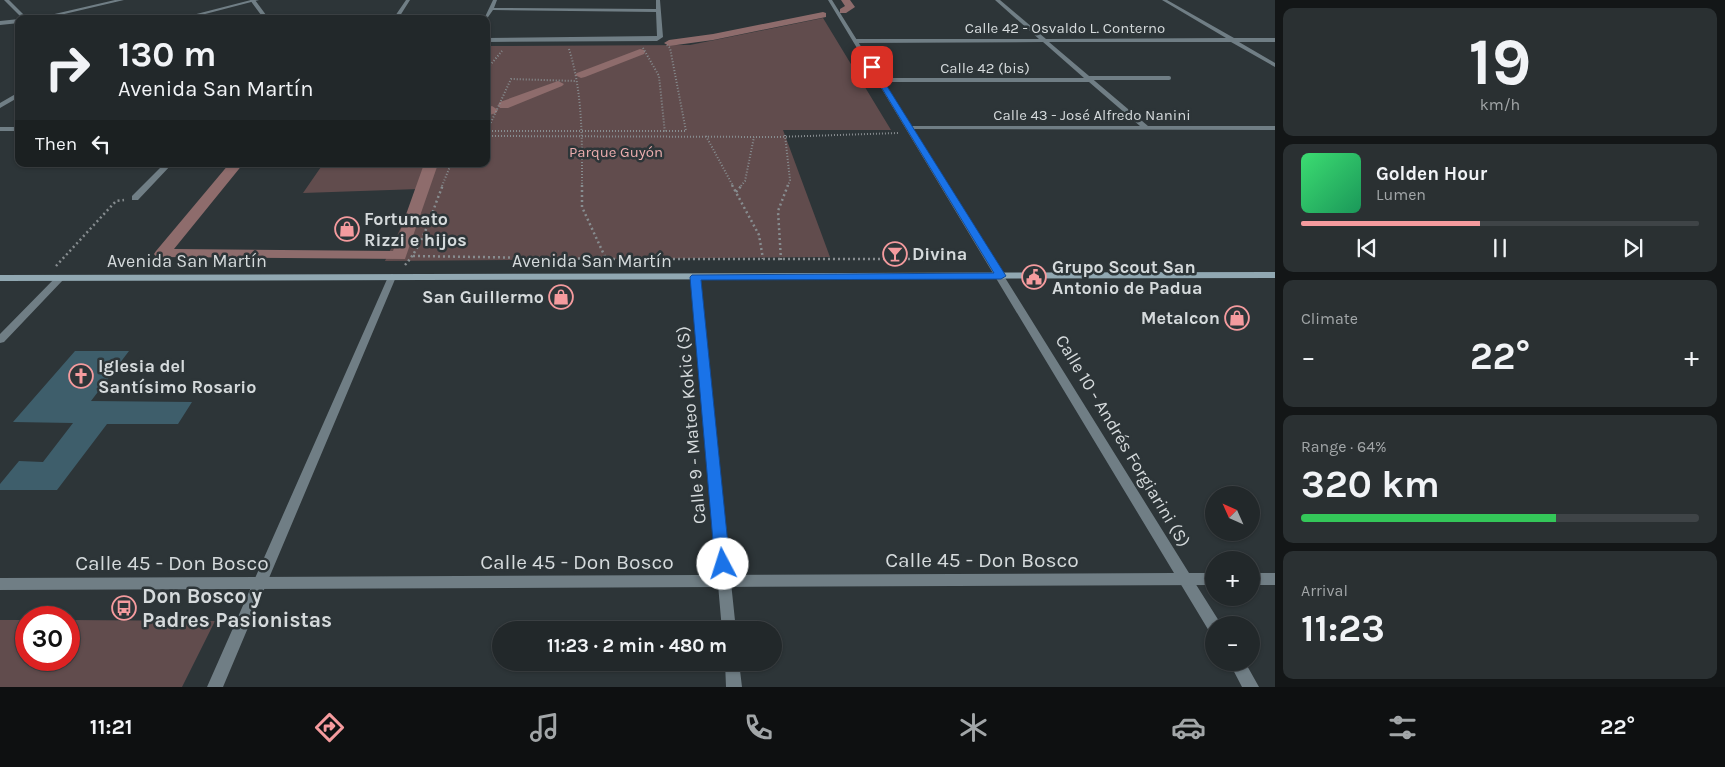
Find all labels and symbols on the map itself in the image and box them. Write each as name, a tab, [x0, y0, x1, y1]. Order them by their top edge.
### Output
street label: Calle 42 - Osvaldo L. Conterno	[965, 19, 1165, 37]
pin	[851, 46, 893, 88]
street label: Calle 42 (bis)	[940, 59, 1030, 77]
street label: Calle 43 - José Alfredo Nanini	[993, 106, 1191, 124]
park label: Parque Guyón	[569, 143, 663, 161]
place label: Fortunato Rizzi e hijos	[364, 208, 467, 251]
shop icon: Fortunato Rizzi e hijos	[334, 216, 360, 242]
bar icon: Divina	[882, 241, 908, 267]
place label: Divina	[912, 243, 967, 265]
street label: Avenida San Martín	[107, 250, 267, 272]
street label: Avenida San Martín	[512, 250, 672, 272]
place label: Grupo Scout San Antonio de Padua	[1052, 256, 1203, 299]
public building icon: Grupo Scout San Antonio de Padua	[1021, 264, 1047, 290]
shop icon: San Guillermo	[548, 284, 574, 310]
place label: San Guillermo	[422, 286, 544, 308]
shop icon: Metalcon	[1224, 305, 1250, 331]
place label: Metalcon	[1141, 307, 1220, 329]
street label: Calle 9 - Mateo Kokic (S)	[671, 325, 711, 525]
street label: Calle 10 - Andrés Forgiarini (S)	[1051, 331, 1195, 551]
place label: Iglesia del Santísimo Rosario	[98, 355, 256, 398]
church icon: Iglesia del Santísimo Rosario	[68, 363, 94, 389]
north arrow	[1205, 486, 1260, 541]
position arrow	[696, 537, 748, 589]
street label: Calle 45 - Don Bosco	[885, 548, 1079, 572]
street label: Calle 45 - Don Bosco	[480, 550, 674, 574]
street label: Calle 45 - Don Bosco	[75, 551, 269, 575]
place label: Don Bosco y Padres Pasionistas	[142, 584, 332, 632]
bus stop icon: Don Bosco y Padres Pasionistas	[111, 595, 137, 621]
speed limit sign: 30	[15, 606, 80, 671]

